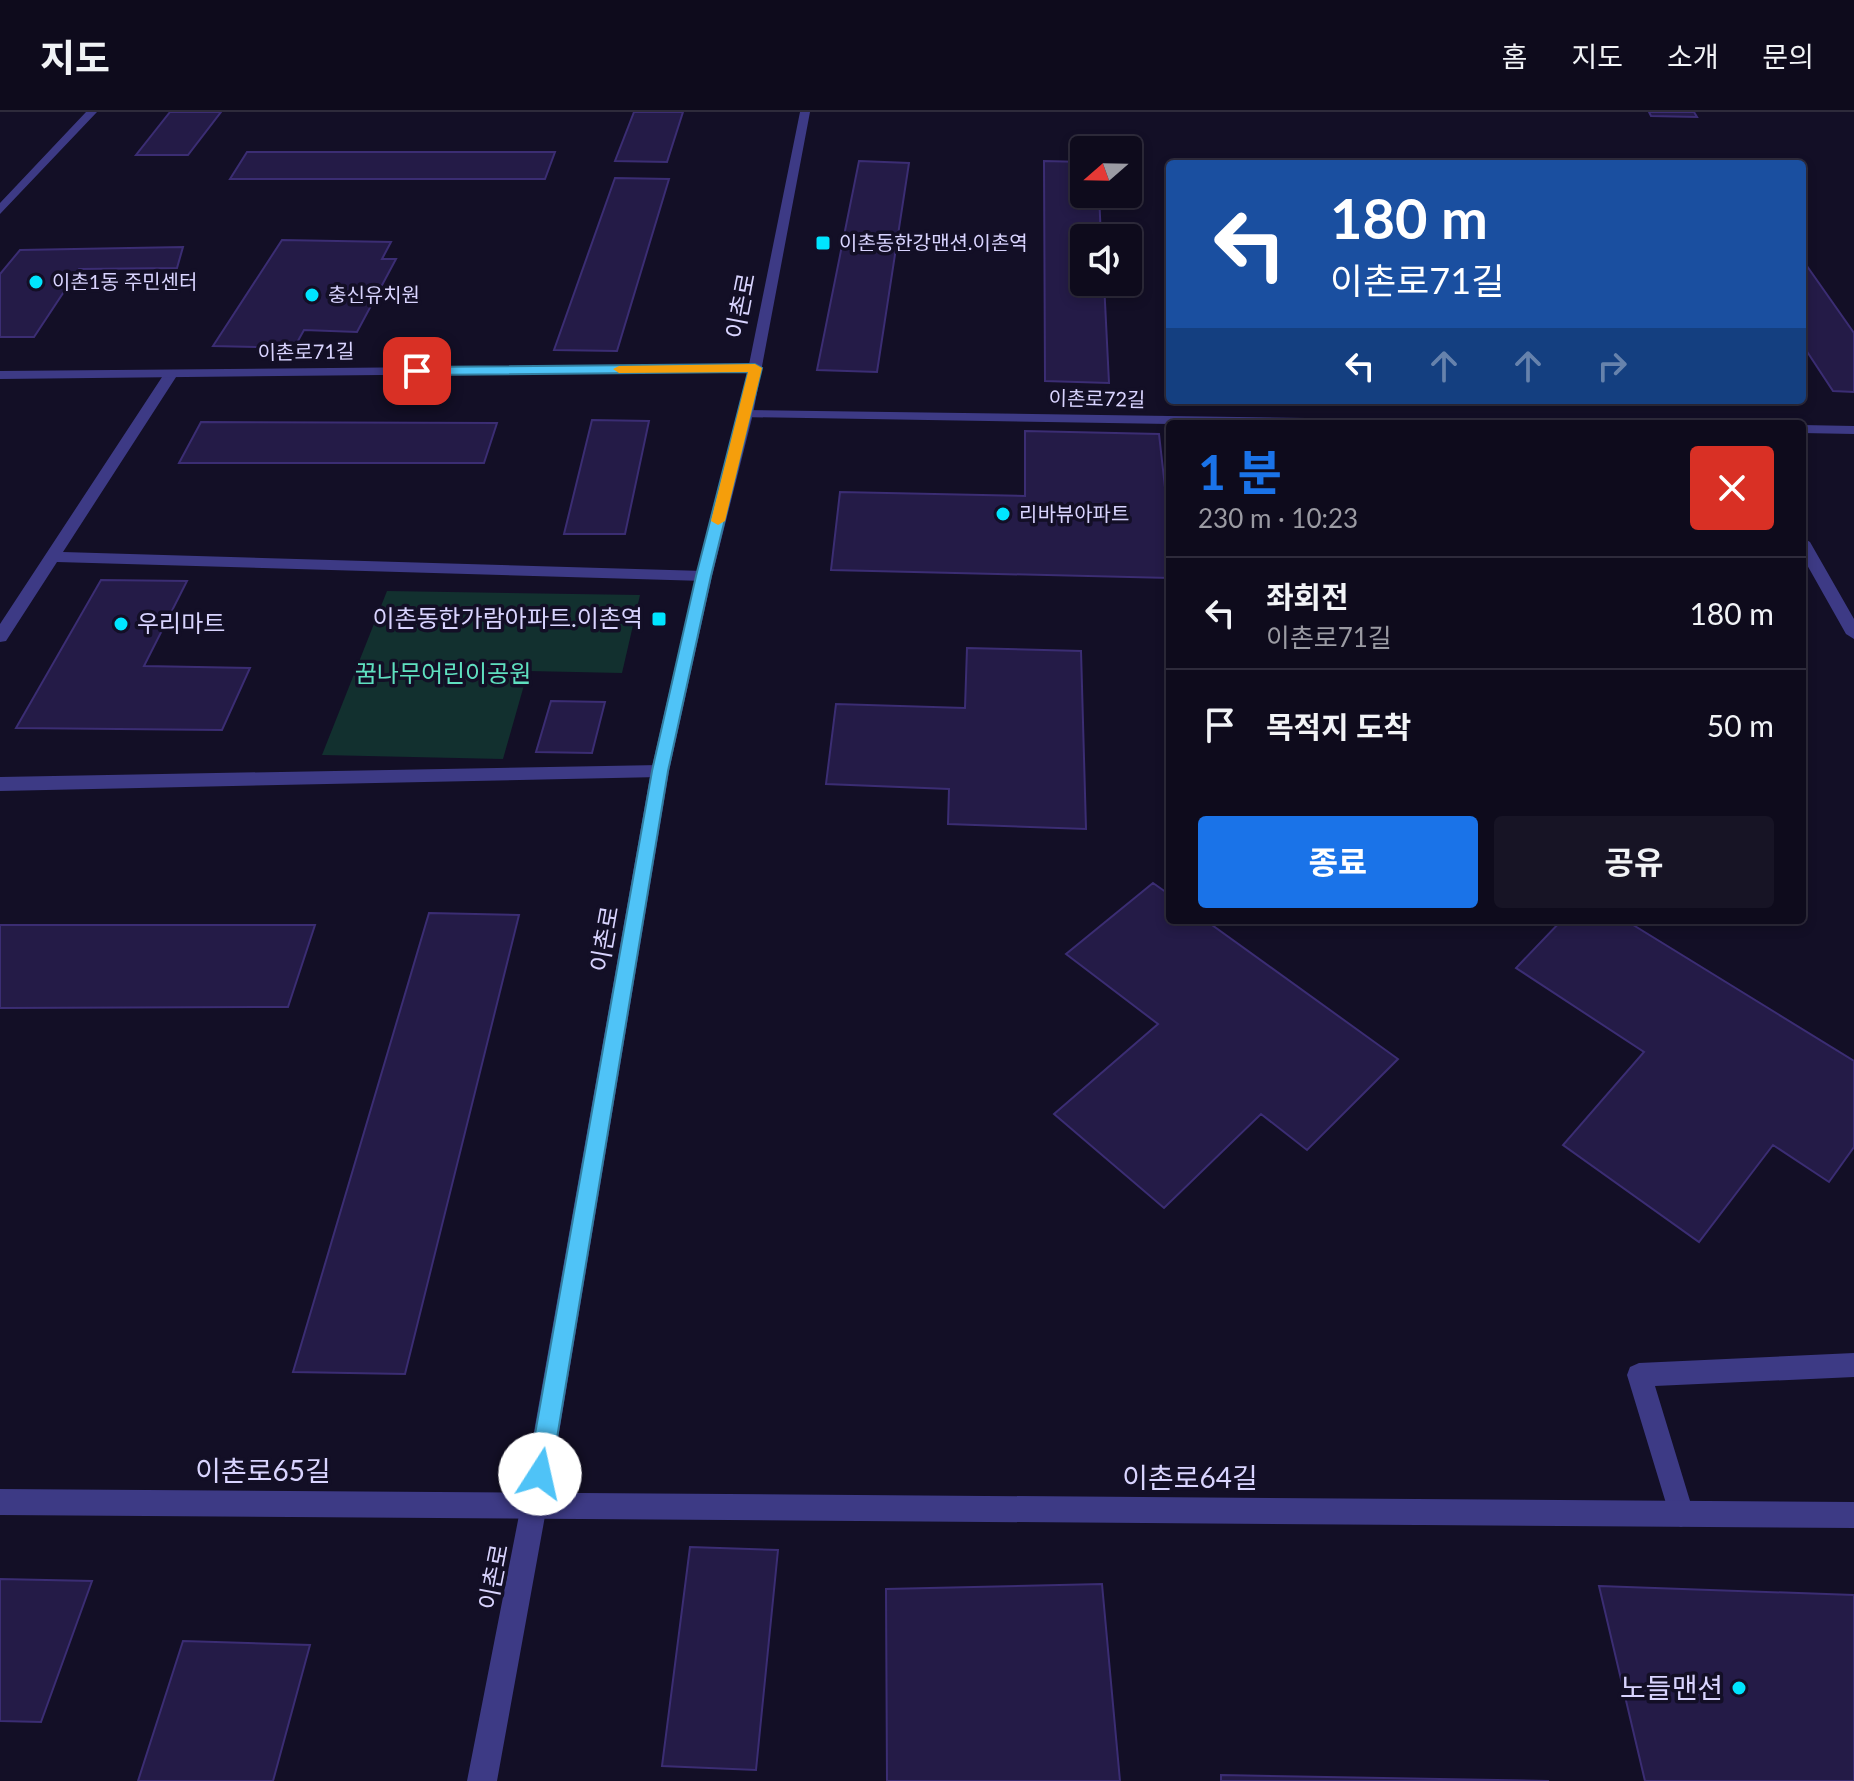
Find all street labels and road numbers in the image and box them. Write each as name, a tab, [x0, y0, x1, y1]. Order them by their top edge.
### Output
street label: 이촌로	[719, 270, 760, 341]
street label: 이촌로71길	[257, 338, 355, 364]
street label: 이촌로72길	[1048, 385, 1146, 411]
street label: 이촌로	[583, 904, 624, 974]
street label: 이촌로65길	[195, 1453, 331, 1487]
street label: 이촌로64길	[1122, 1460, 1258, 1494]
street label: 이촌로	[472, 1541, 513, 1612]

